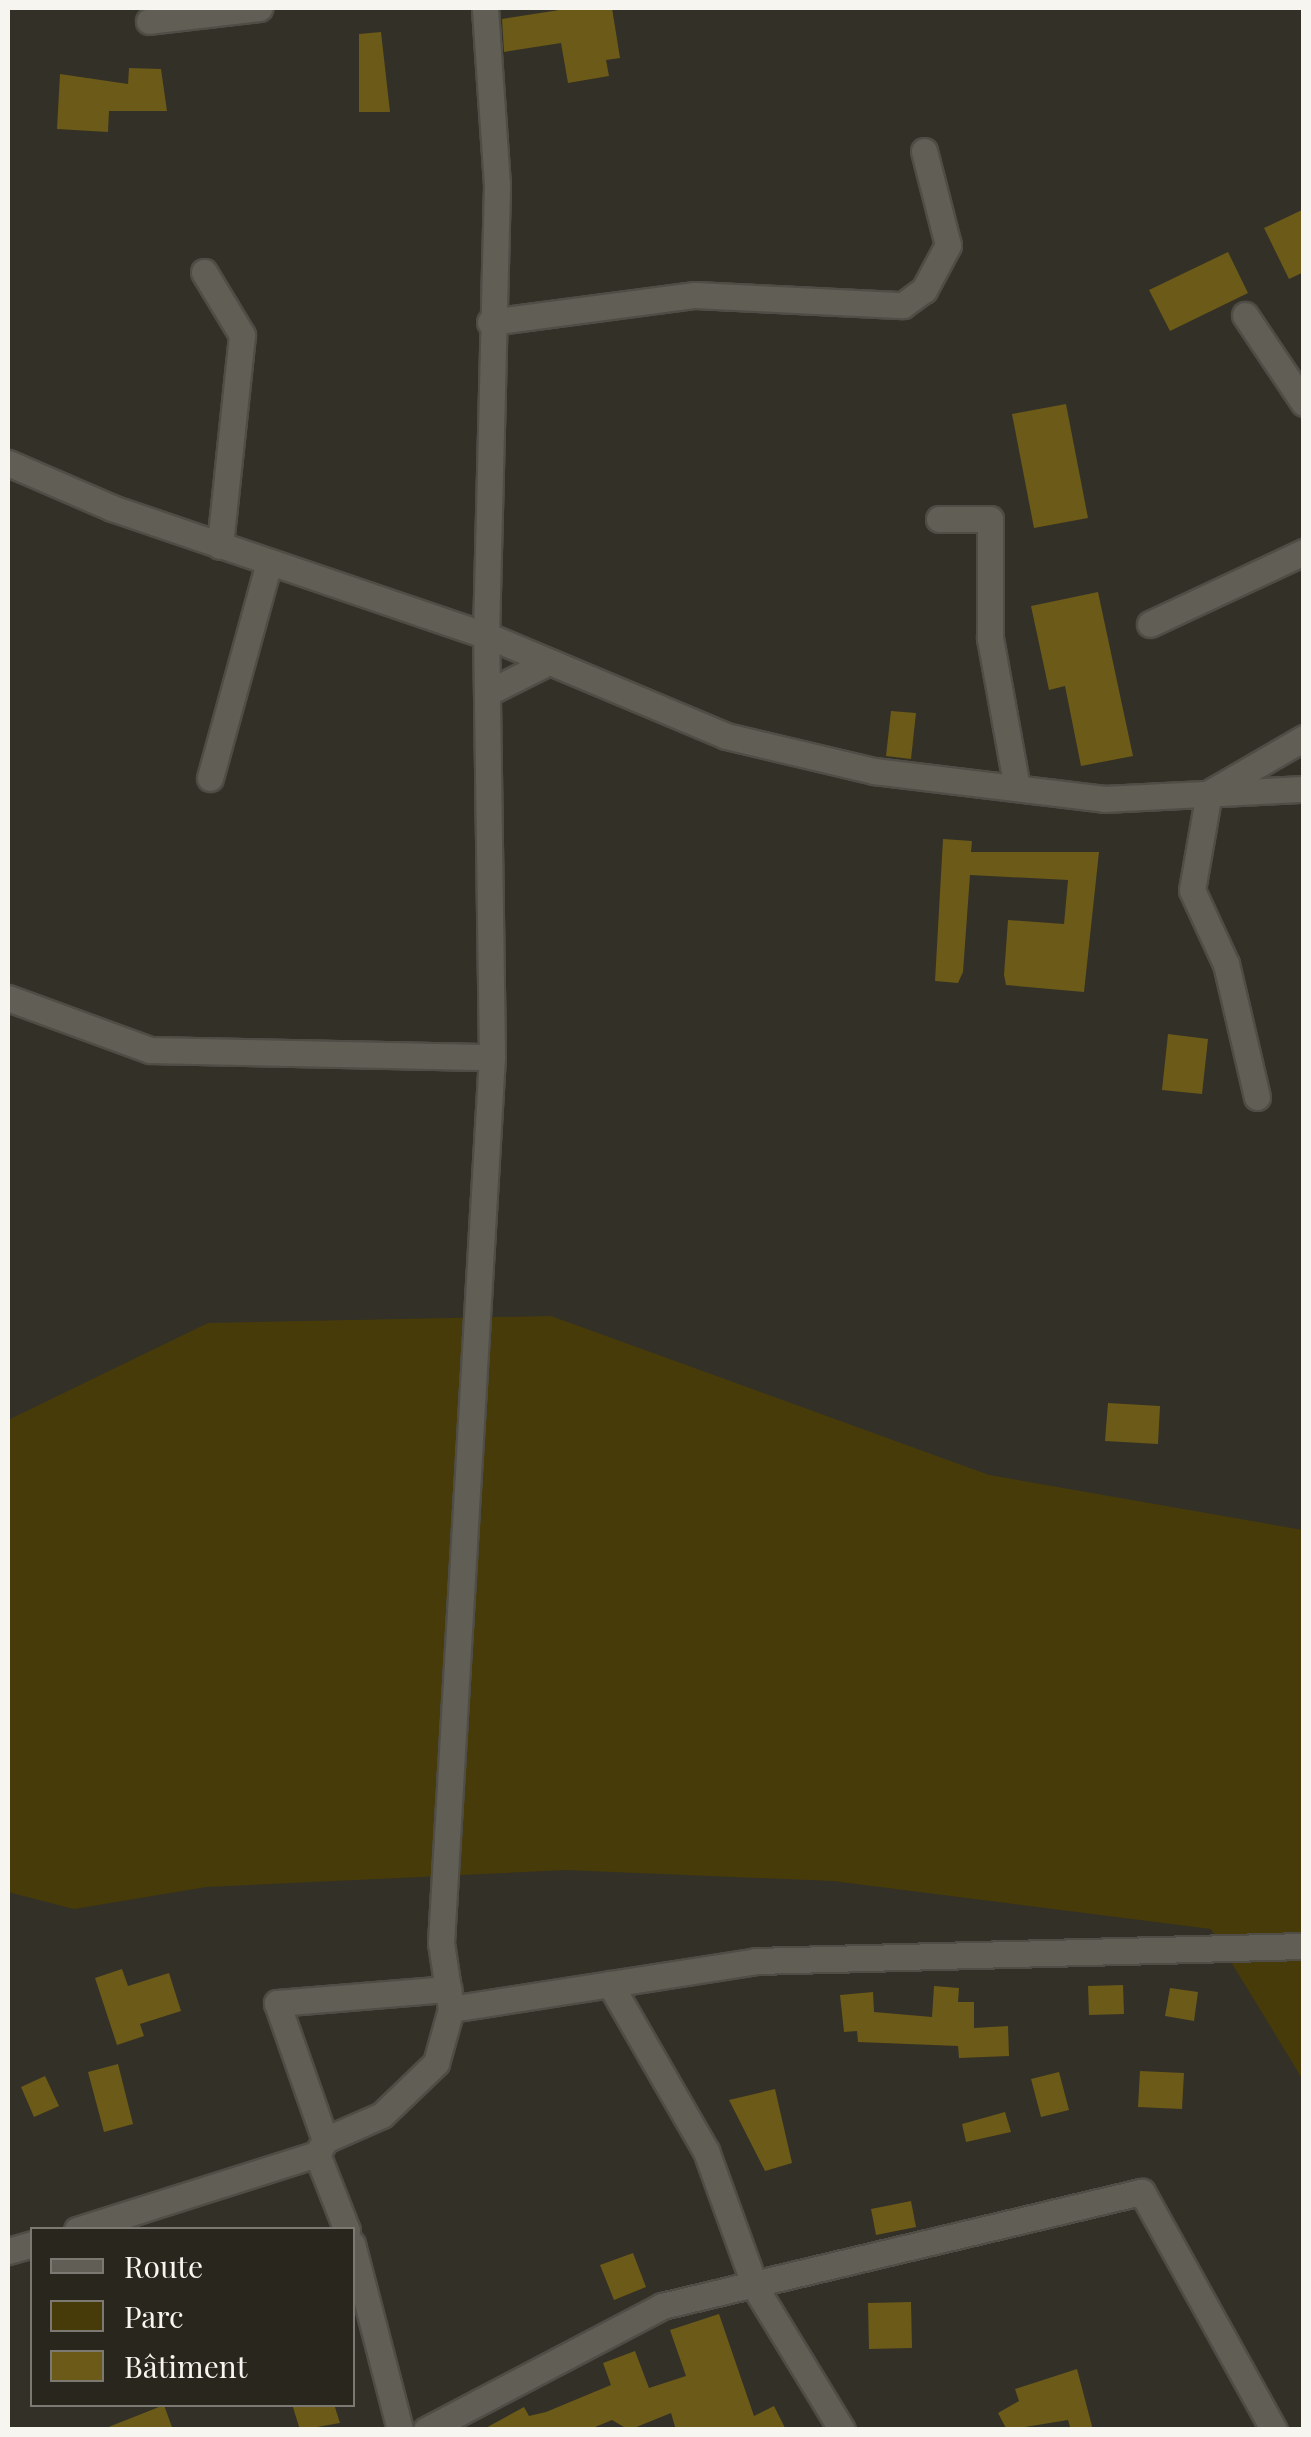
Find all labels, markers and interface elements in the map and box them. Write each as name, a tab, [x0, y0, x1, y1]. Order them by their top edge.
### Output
legend	[30, 2227, 355, 2407]
text: Route	[124, 2246, 203, 2286]
text: Parc	[124, 2296, 184, 2336]
text: Bâtiment	[124, 2346, 247, 2386]

